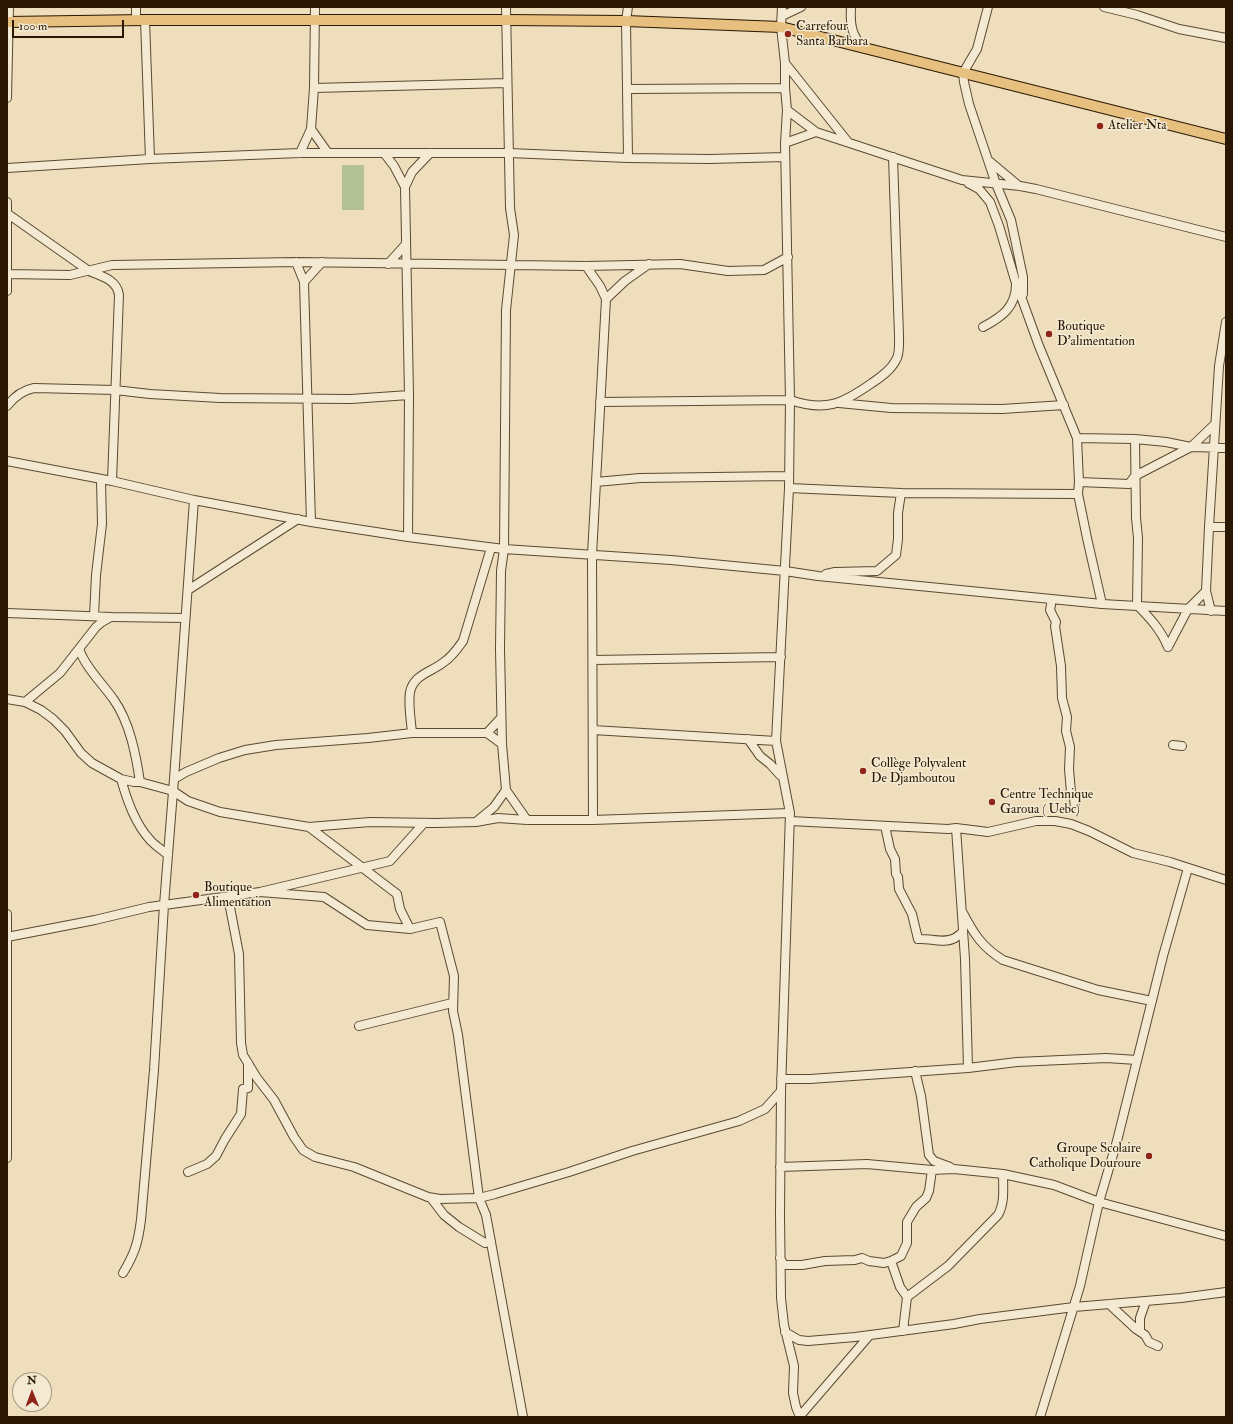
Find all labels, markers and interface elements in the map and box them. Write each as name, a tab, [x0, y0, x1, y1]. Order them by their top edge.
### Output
scale bar	[14, 12, 126, 38]
text: 100 m	[19, 19, 47, 34]
place label: Carrefour Santa Barbara	[796, 19, 868, 50]
marker: Carrefour Santa Barbara	[783, 29, 793, 39]
place label: Atelier Nta	[1108, 118, 1167, 134]
marker: Atelier Nta	[1095, 121, 1105, 131]
place label: Boutique D'alimentation	[1057, 319, 1135, 350]
marker: Boutique D'alimentation	[1044, 329, 1054, 339]
place label: Collège Polyvalent De Djamboutou	[871, 756, 966, 787]
marker: Collège Polyvalent De Djamboutou	[858, 766, 868, 776]
place label: Centre Technique Garoua ( Uebc)	[1000, 787, 1093, 818]
marker: Centre Technique Garoua ( Uebc)	[987, 797, 997, 807]
place label: Boutique Alimentation	[204, 880, 271, 911]
marker: Boutique Alimentation	[191, 890, 201, 900]
place label: Groupe Scolaire Catholique Douroure	[1029, 1141, 1141, 1172]
marker: Groupe Scolaire Catholique Douroure	[1144, 1151, 1154, 1161]
north arrow	[12, 1372, 52, 1412]
text: N	[27, 1374, 37, 1387]

